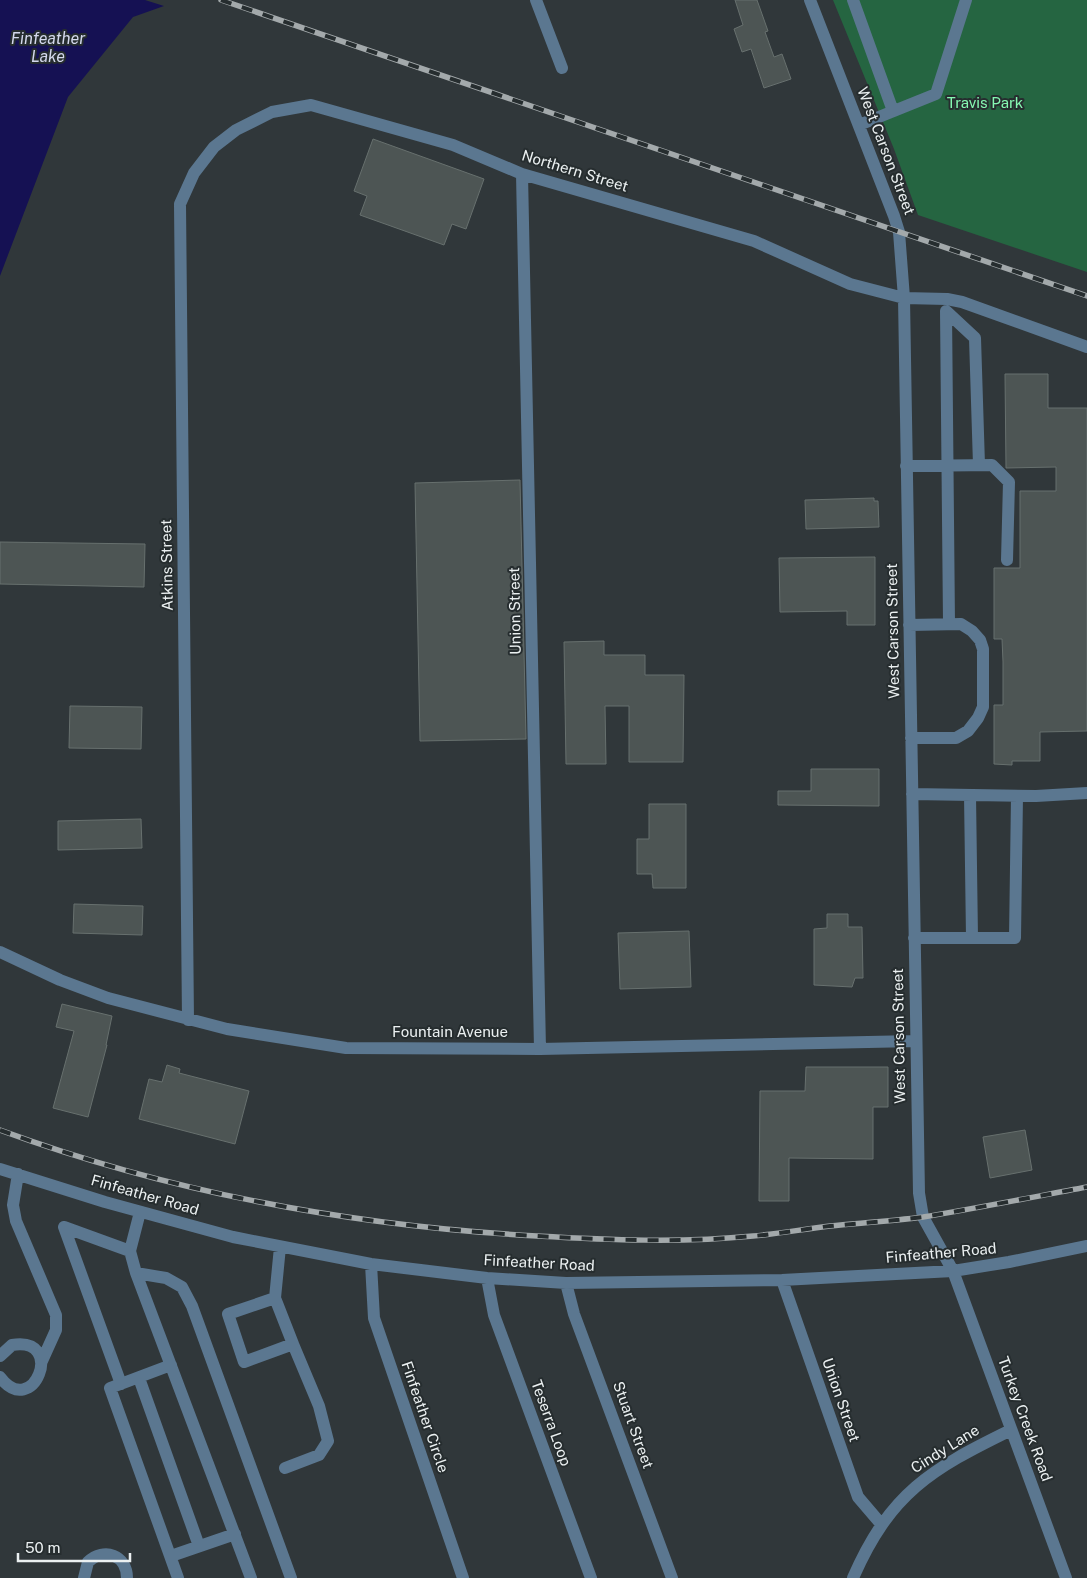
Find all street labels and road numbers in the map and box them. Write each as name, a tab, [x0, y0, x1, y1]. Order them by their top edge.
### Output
street label: West Carson Street	[854, 85, 919, 217]
street label: Northern Street	[520, 146, 631, 195]
street label: Atkins Street	[157, 519, 176, 611]
street label: West Carson Street	[883, 563, 902, 699]
street label: Union Street	[505, 567, 524, 655]
street label: West Carson Street	[889, 968, 908, 1104]
street label: Fountain Avenue	[392, 1023, 508, 1040]
street label: Finfeather Road	[89, 1171, 201, 1218]
street label: Finfeather Road	[885, 1239, 997, 1266]
street label: Finfeather Road	[483, 1251, 595, 1274]
street label: Turkey Creek Road	[995, 1354, 1056, 1484]
street label: Union Street	[819, 1356, 864, 1444]
street label: Finfeather Circle	[398, 1359, 452, 1475]
street label: Teserra Loop	[528, 1378, 575, 1468]
street label: Stuart Street	[610, 1379, 657, 1471]
street label: Cindy Lane	[907, 1421, 982, 1476]

